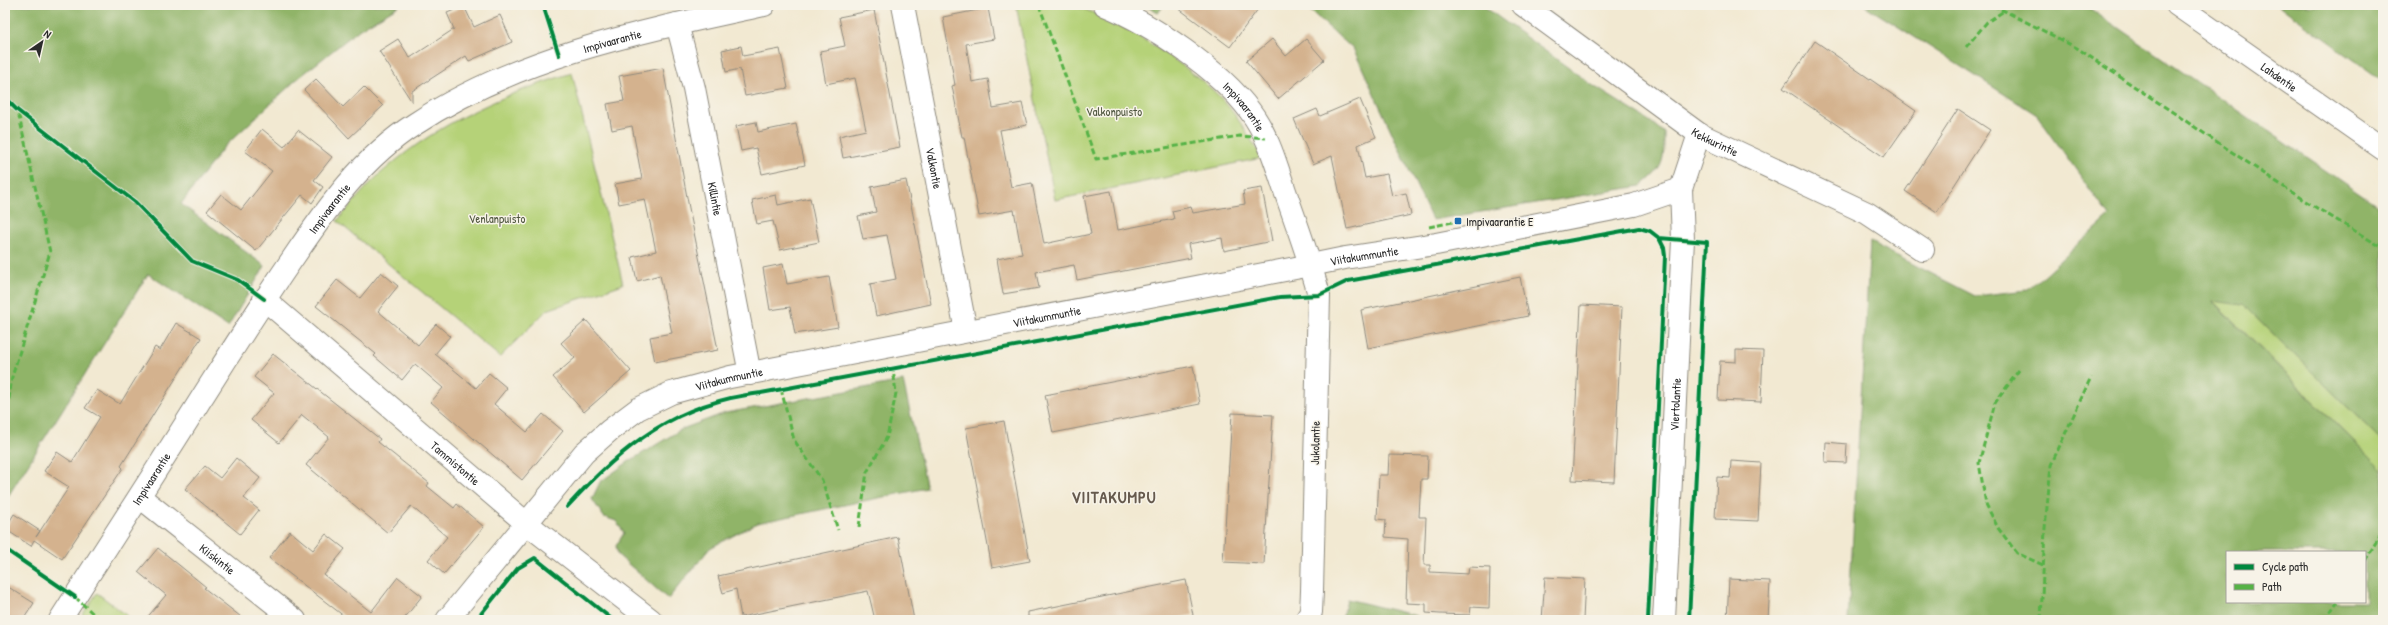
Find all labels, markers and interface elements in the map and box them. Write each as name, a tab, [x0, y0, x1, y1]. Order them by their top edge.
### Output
north arrow	[22, 22, 62, 62]
street label: Impivaarantie	[581, 24, 643, 57]
text: N	[41, 26, 54, 41]
street label: Lahdentie	[2258, 58, 2301, 95]
street label: Impivaarantie	[1219, 77, 1269, 134]
park label: Valkonpuisto	[1086, 103, 1142, 120]
street label: Kekkurintie	[1688, 123, 1742, 160]
street label: Valkontie	[922, 146, 947, 190]
street label: Impivaarantie	[304, 179, 354, 237]
street label: Killintie	[704, 180, 727, 217]
park label: Venlanpuisto	[469, 210, 525, 227]
place label: Impivaarantie E	[1466, 213, 1534, 230]
marker: Impivaarantie E	[1453, 216, 1463, 226]
street label: Viitakummuntie	[1328, 241, 1400, 269]
street label: Viitakummuntie	[1011, 301, 1082, 331]
street label: Viitakummuntie	[693, 362, 764, 395]
street label: Viertolantie	[1665, 377, 1685, 431]
street label: Jukolantie	[1306, 421, 1324, 465]
street label: Tammistontie	[427, 437, 484, 489]
street label: Impivaarantie	[127, 449, 174, 508]
district label: VIITAKUMPU	[1072, 486, 1157, 508]
street label: Kiiskintie	[196, 539, 239, 578]
legend	[2226, 551, 2366, 603]
text: Cycle path	[2262, 558, 2308, 575]
text: Path	[2262, 578, 2282, 595]

